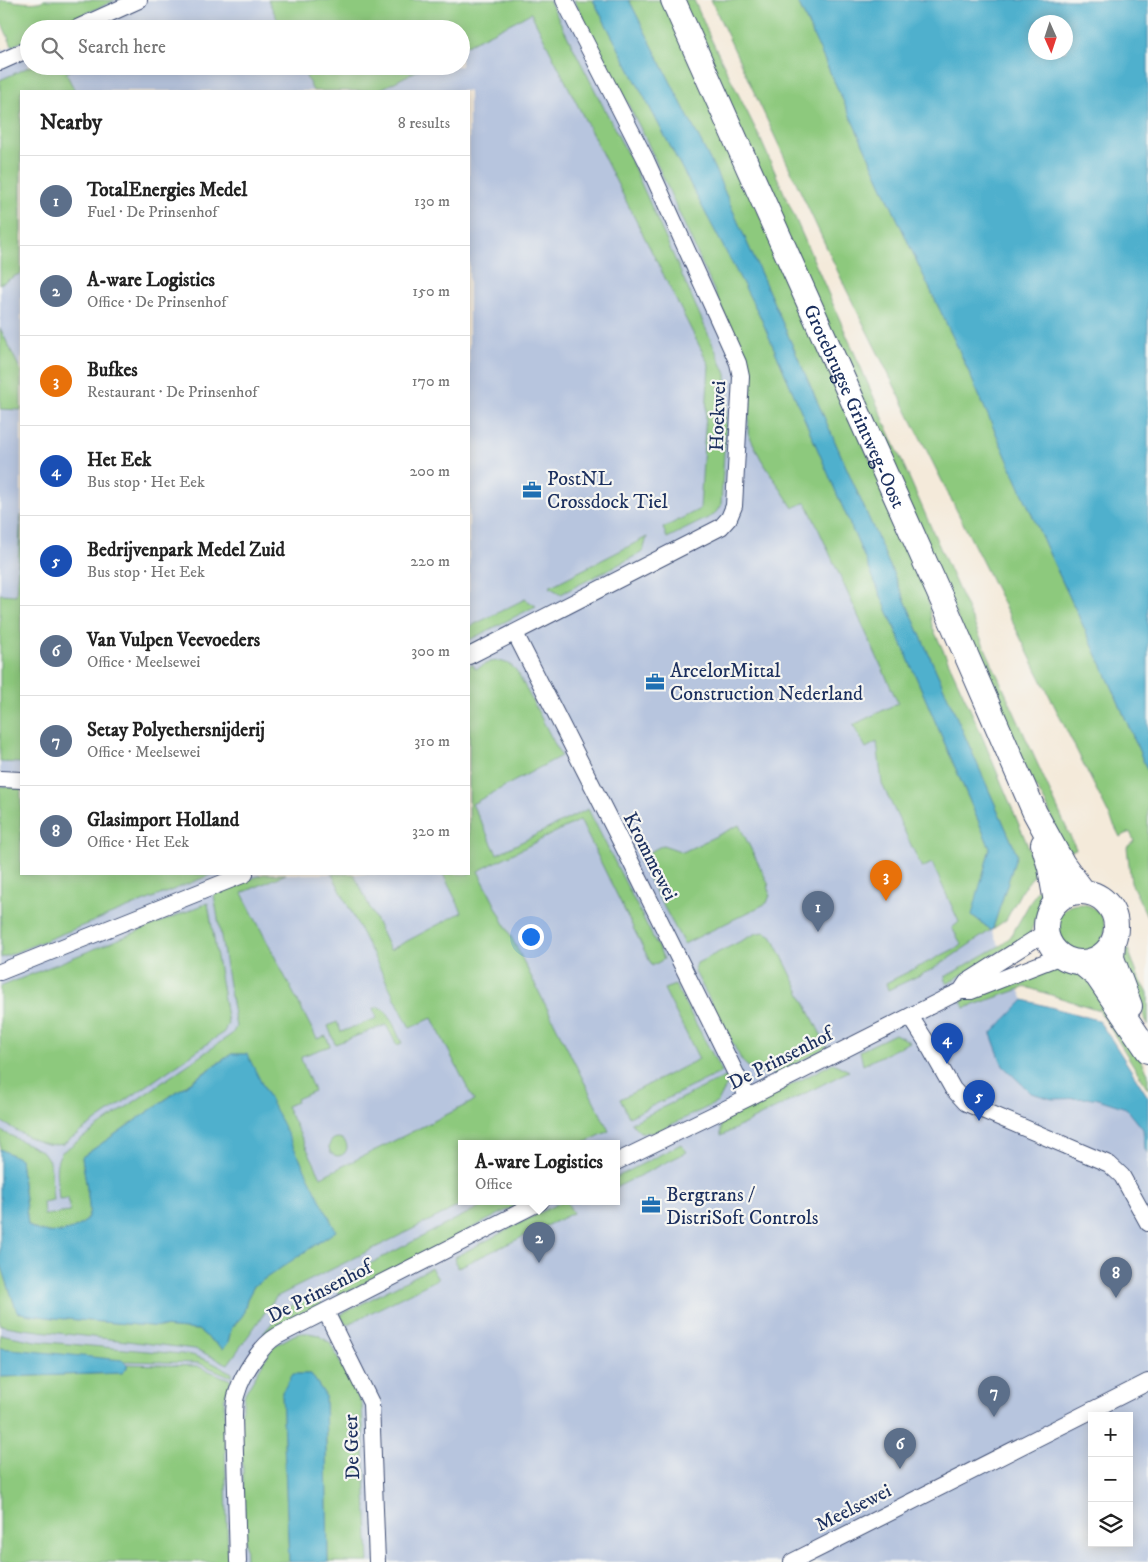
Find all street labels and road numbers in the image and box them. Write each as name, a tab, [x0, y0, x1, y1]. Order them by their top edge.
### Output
street label: Grotebrugse Grintweg-Oost	[797, 301, 910, 512]
street label: Hoekwei	[705, 380, 732, 452]
street label: Krommewei	[617, 808, 683, 905]
street label: De Prinsenhof	[724, 1021, 840, 1096]
street label: De Prinsenhof	[263, 1254, 379, 1329]
street label: De Geer	[339, 1413, 366, 1480]
street label: Meelsewei	[812, 1479, 896, 1538]

